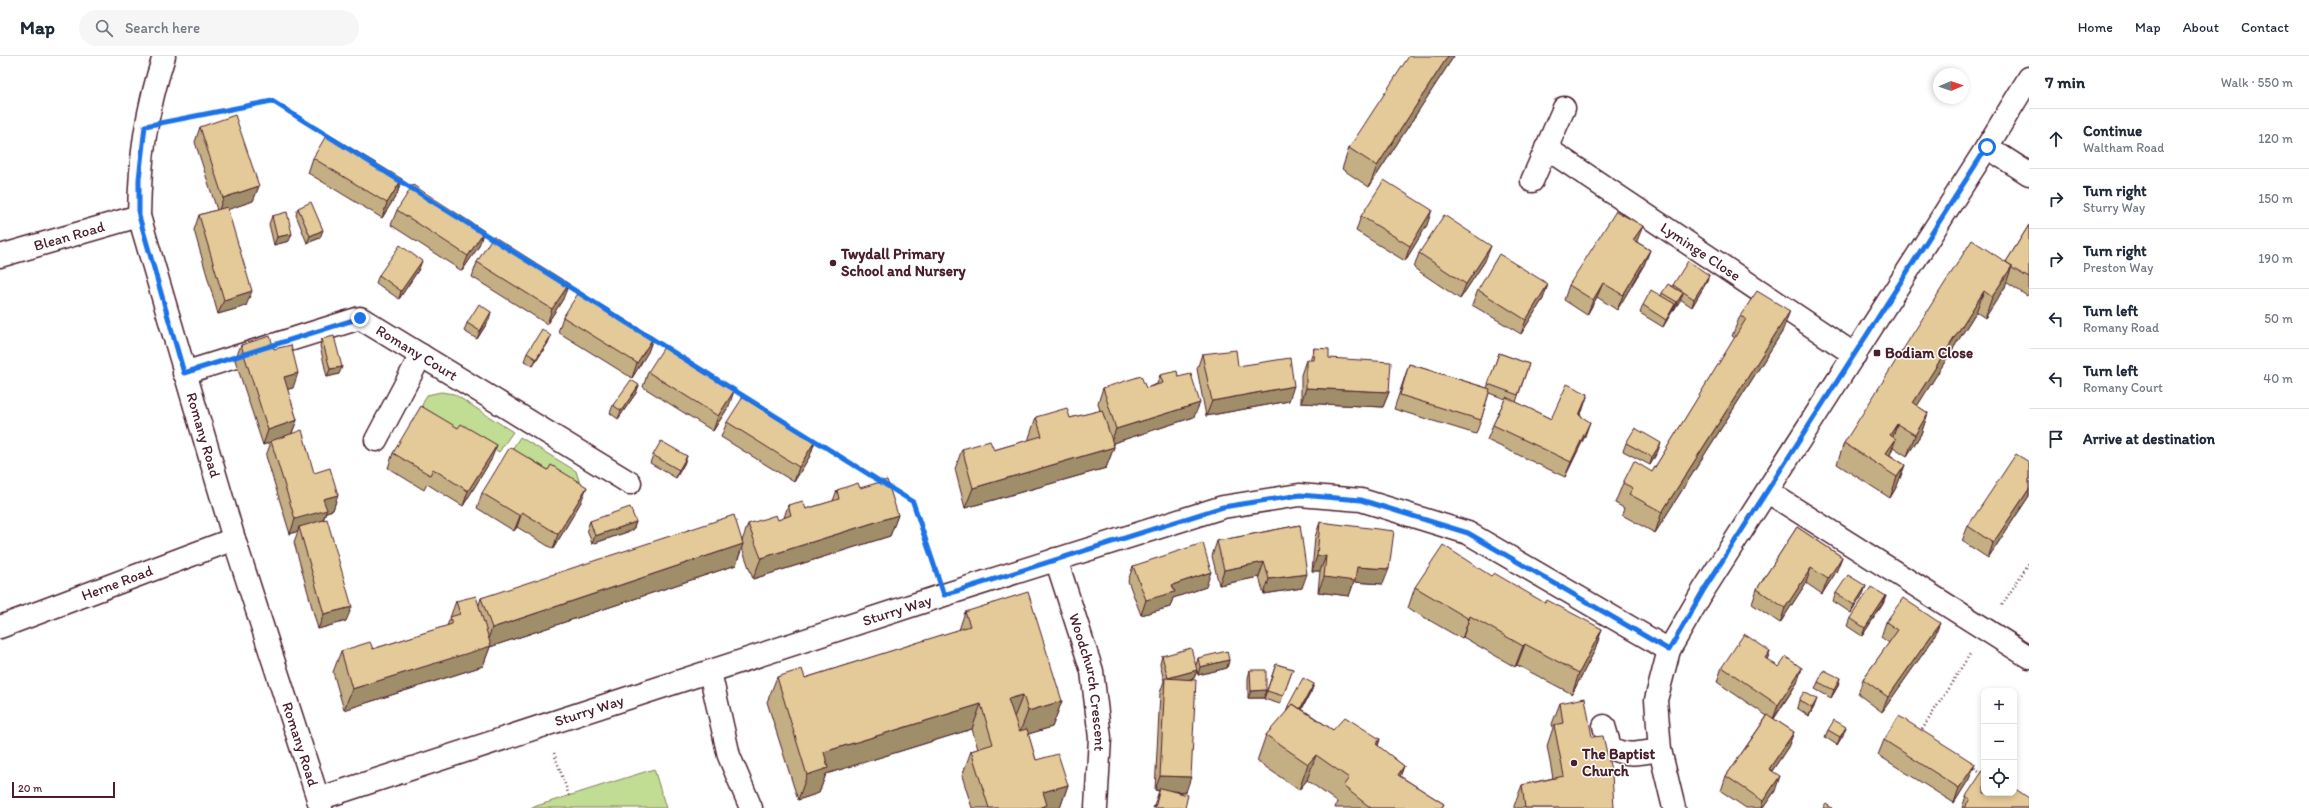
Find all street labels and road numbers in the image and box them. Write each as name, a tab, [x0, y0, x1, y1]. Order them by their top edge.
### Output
street label: Blean Road	[32, 217, 107, 255]
street label: Lyminge Close	[1657, 218, 1744, 285]
street label: Romany Court	[373, 321, 461, 385]
street label: Romany Road	[182, 390, 225, 481]
street label: Herne Road	[79, 561, 155, 605]
street label: Sturry Way	[860, 591, 934, 630]
street label: Woodchurch Crescent	[1065, 611, 1109, 752]
street label: Sturry Way	[552, 691, 626, 730]
street label: Romany Road	[278, 700, 323, 790]

